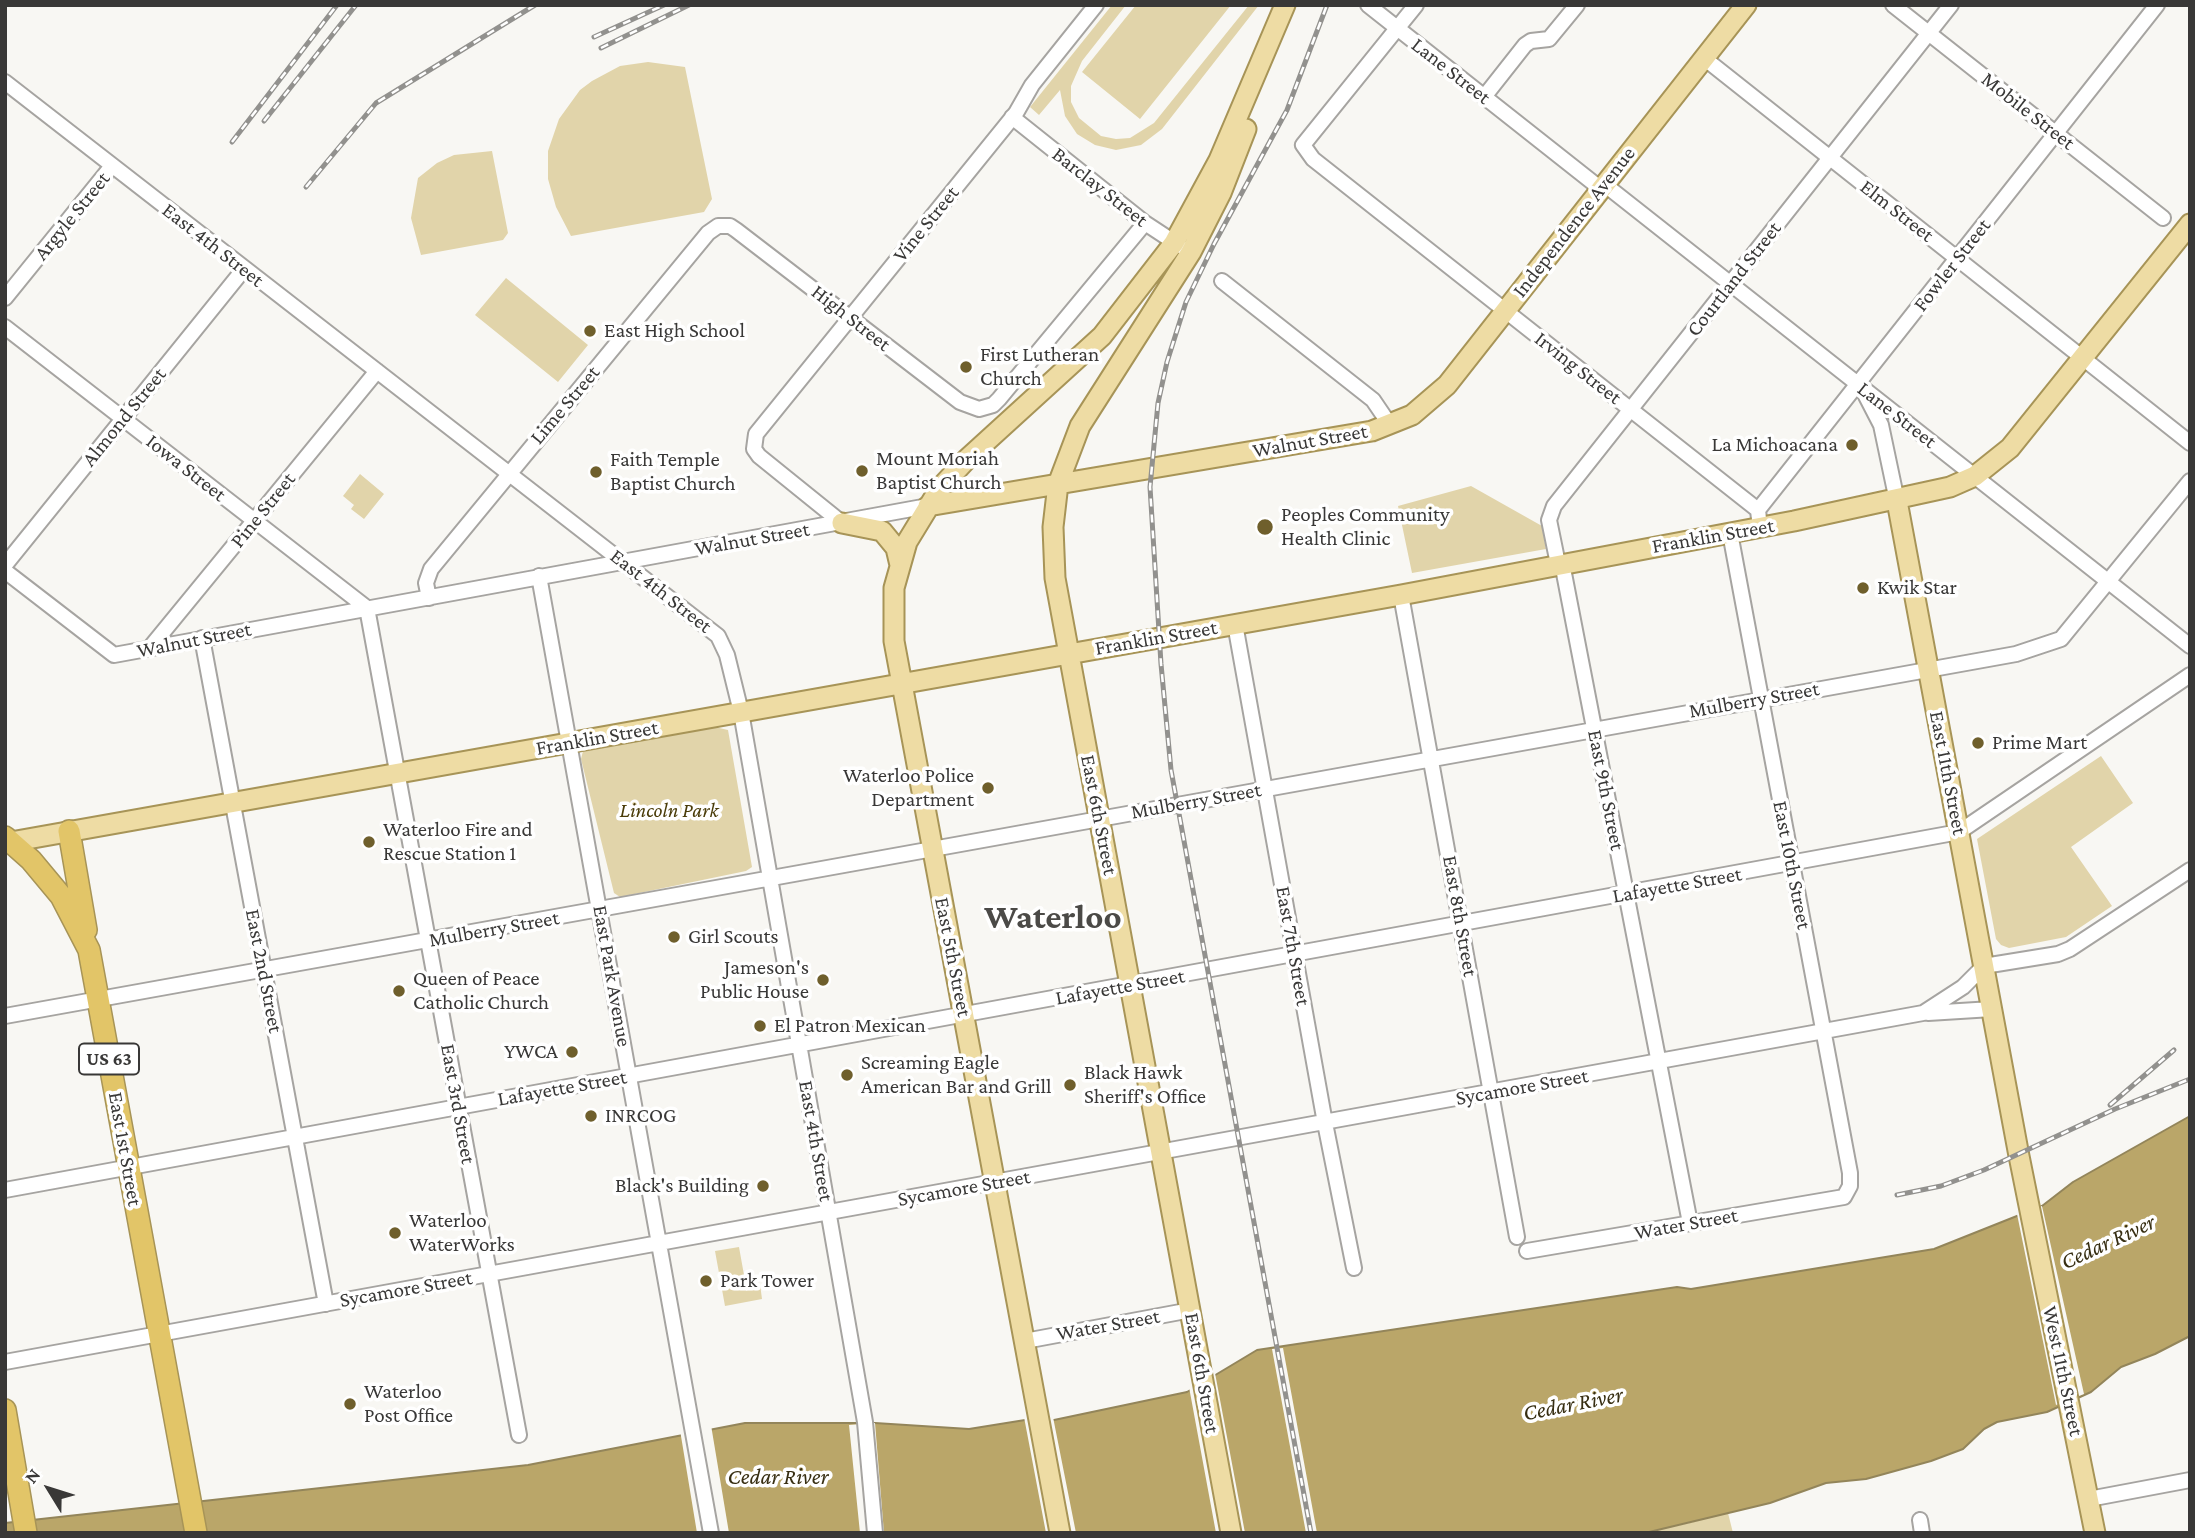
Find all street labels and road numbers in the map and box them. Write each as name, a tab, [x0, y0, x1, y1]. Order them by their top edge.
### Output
street label: Lane Street	[1406, 32, 1496, 110]
street label: Mobile Street	[1976, 67, 2080, 155]
street label: Independence Avenue	[1507, 141, 1641, 303]
street label: Barclay Street	[1047, 142, 1153, 232]
street label: Argyle Street	[29, 167, 115, 265]
street label: Elm Street	[1855, 174, 1939, 248]
street label: Vine Street	[888, 181, 964, 267]
street label: East 4th Street	[157, 197, 269, 293]
street label: Fowler Street	[1908, 213, 1996, 317]
street label: Courtland Street	[1681, 216, 1787, 342]
street label: High Street	[806, 279, 896, 357]
street label: Irving Street	[1529, 326, 1627, 410]
street label: Lime Street	[525, 360, 605, 450]
street label: Almond Street	[76, 362, 172, 472]
street label: Lane Street	[1852, 376, 1942, 454]
street label: Walnut Street	[1251, 419, 1369, 463]
street label: Iowa Street	[141, 429, 231, 507]
street label: Pine Street	[225, 467, 301, 553]
street label: Franklin Street	[1650, 513, 1776, 559]
street label: Walnut Street	[693, 517, 811, 561]
street label: East 4th Street	[605, 543, 717, 639]
street label: Franklin Street	[1093, 615, 1219, 661]
street label: Walnut Street	[135, 617, 253, 663]
street label: Mulberry Street	[1687, 676, 1821, 724]
street label: East 11th Street	[1924, 709, 1972, 837]
street label: Franklin Street	[534, 715, 660, 761]
street label: East 9th Street	[1582, 728, 1630, 852]
street label: East 6th Street	[1075, 753, 1123, 877]
street label: Mulberry Street	[1129, 777, 1263, 825]
street label: East 10th Street	[1767, 799, 1817, 931]
street label: East 8th Street	[1437, 853, 1483, 979]
street label: Lafayette Street	[1610, 861, 1744, 909]
street label: East 7th Street	[1270, 884, 1316, 1008]
street label: East 5th Street	[929, 895, 977, 1019]
street label: East Park Avenue	[587, 903, 637, 1049]
street label: Mulberry Street	[427, 905, 561, 953]
street label: East 2nd Street	[240, 907, 288, 1035]
street label: Lafayette Street	[1053, 963, 1187, 1011]
street label: East 3rd Street	[435, 1042, 481, 1166]
road number: US 63	[79, 1044, 139, 1074]
street label: Sycamore Street	[1454, 1063, 1590, 1111]
street label: Lafayette Street	[495, 1064, 629, 1112]
street label: East 4th Street	[793, 1079, 839, 1203]
street label: East 1st Street	[103, 1090, 147, 1208]
street label: Sycamore Street	[896, 1164, 1032, 1212]
street label: Water Street	[1632, 1203, 1740, 1245]
street label: Sycamore Street	[338, 1265, 474, 1313]
street label: Water Street	[1054, 1304, 1162, 1346]
street label: West 11th Street	[2037, 1304, 2089, 1438]
street label: East 6th Street	[1179, 1311, 1225, 1435]

